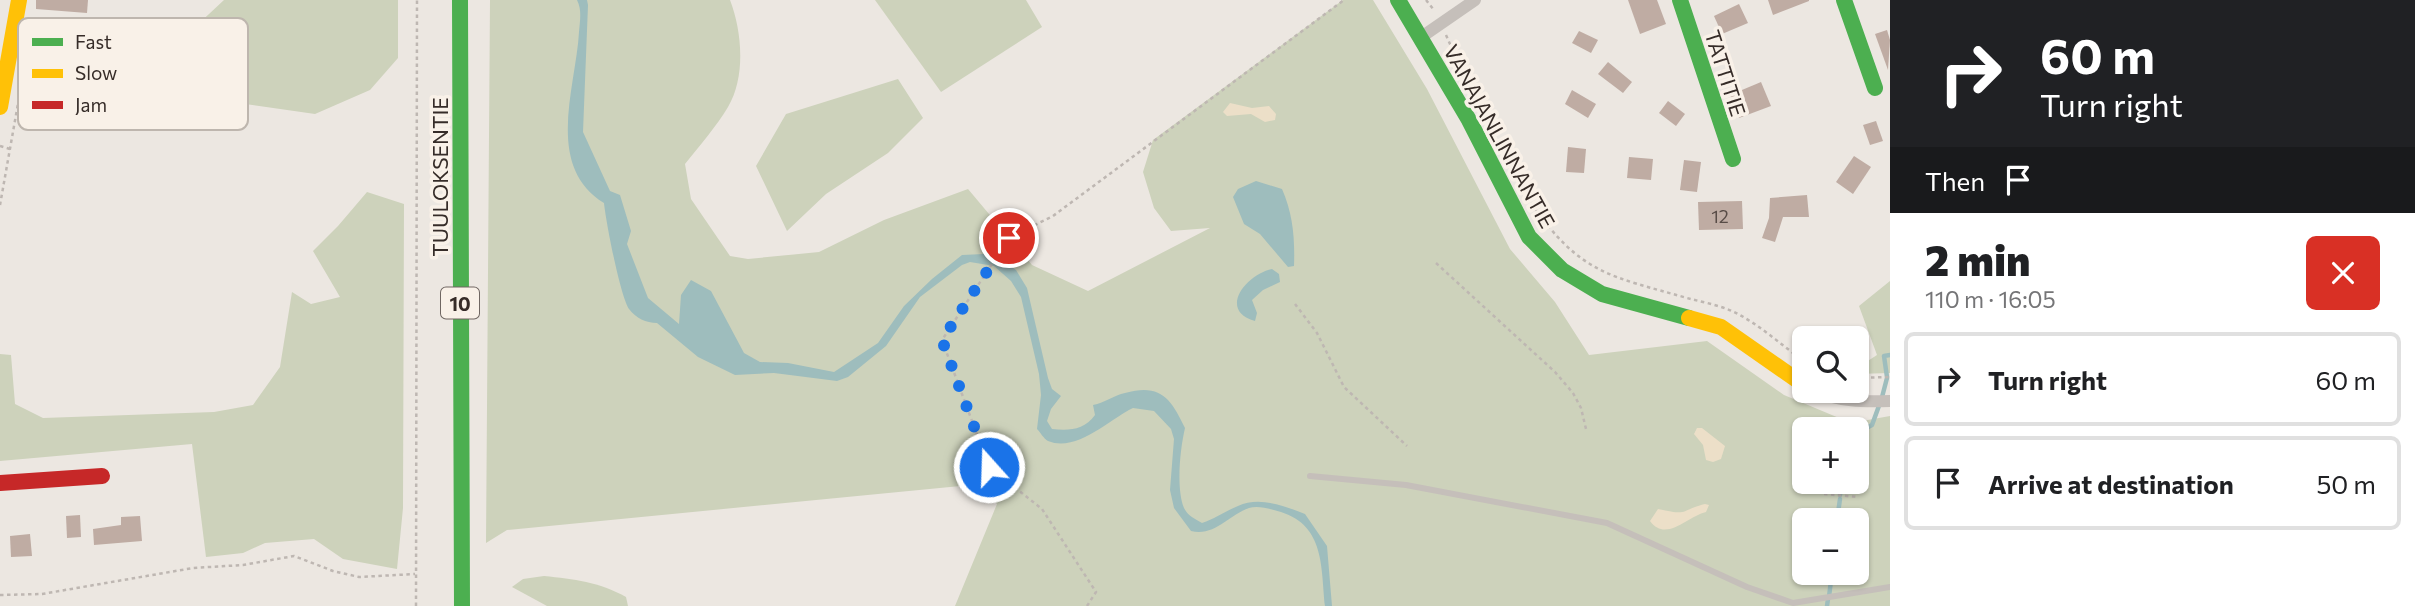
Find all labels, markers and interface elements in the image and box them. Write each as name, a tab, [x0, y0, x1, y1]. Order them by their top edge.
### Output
legend	[18, 18, 248, 130]
text: 60 m	[2040, 24, 2155, 84]
street label: TATTITIE	[1700, 27, 1752, 119]
icon: right	[1925, 28, 2016, 119]
text: Fast	[75, 30, 112, 53]
street label: VANAJANLINNANTIE	[1439, 40, 1561, 232]
text: Slow	[75, 61, 117, 84]
text: Turn right	[2040, 84, 2183, 124]
text: Jam	[75, 93, 107, 116]
street label: TUULOKSENTIE	[427, 97, 452, 257]
icon: arrive	[1999, 161, 2037, 199]
text: Then	[1925, 165, 1985, 196]
house number: 12	[1711, 205, 1729, 227]
pin	[979, 208, 1039, 268]
icon: arrive	[990, 219, 1028, 257]
text: 2 min	[1925, 233, 2031, 285]
button: close	[2306, 236, 2380, 310]
text: 110 m · 16:05	[1925, 285, 2056, 313]
road number: 10	[441, 288, 479, 318]
map controls	[1792, 326, 1869, 585]
button: search	[1792, 326, 1869, 403]
icon: right	[1929, 360, 1967, 398]
text: Turn right	[1988, 364, 2107, 395]
text: 60 m	[2316, 364, 2376, 395]
button: +	[1792, 417, 1869, 494]
position arrow	[952, 430, 1026, 504]
icon: arrive	[1929, 464, 1967, 502]
text: Arrive at destination	[1988, 468, 2234, 499]
text: 50 m	[2316, 468, 2376, 499]
button: −	[1792, 508, 1869, 585]

